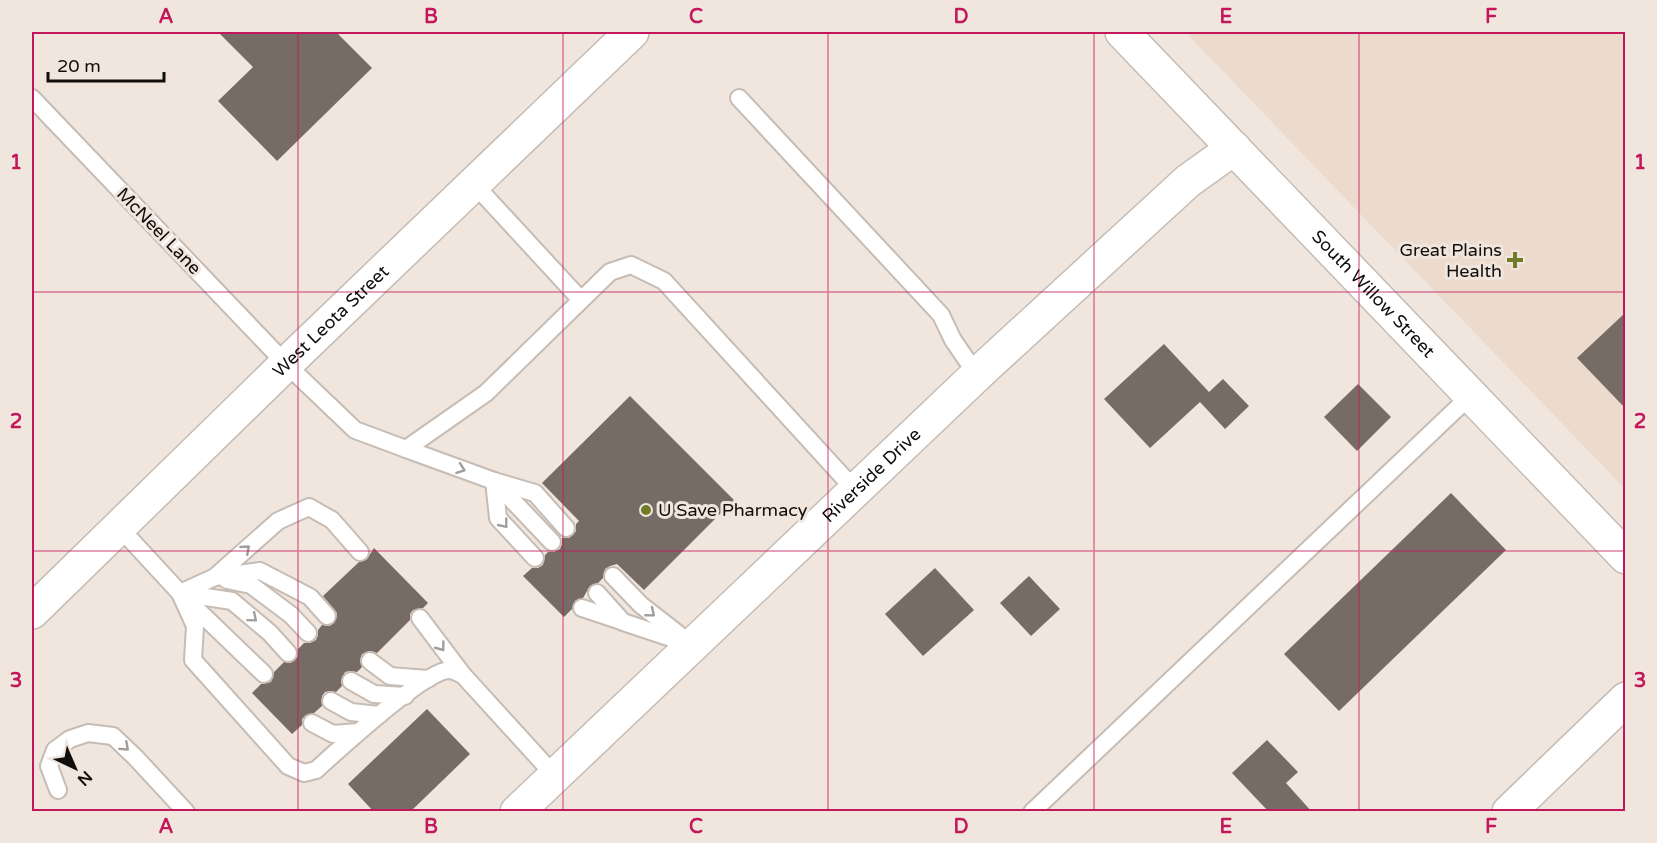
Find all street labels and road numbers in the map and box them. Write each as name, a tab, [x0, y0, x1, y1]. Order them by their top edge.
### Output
street label: McNeel Lane	[112, 183, 206, 279]
street label: South Willow Street	[1307, 226, 1440, 362]
street label: West Leota Street	[268, 260, 393, 382]
street label: Riverside Drive	[818, 423, 925, 527]

